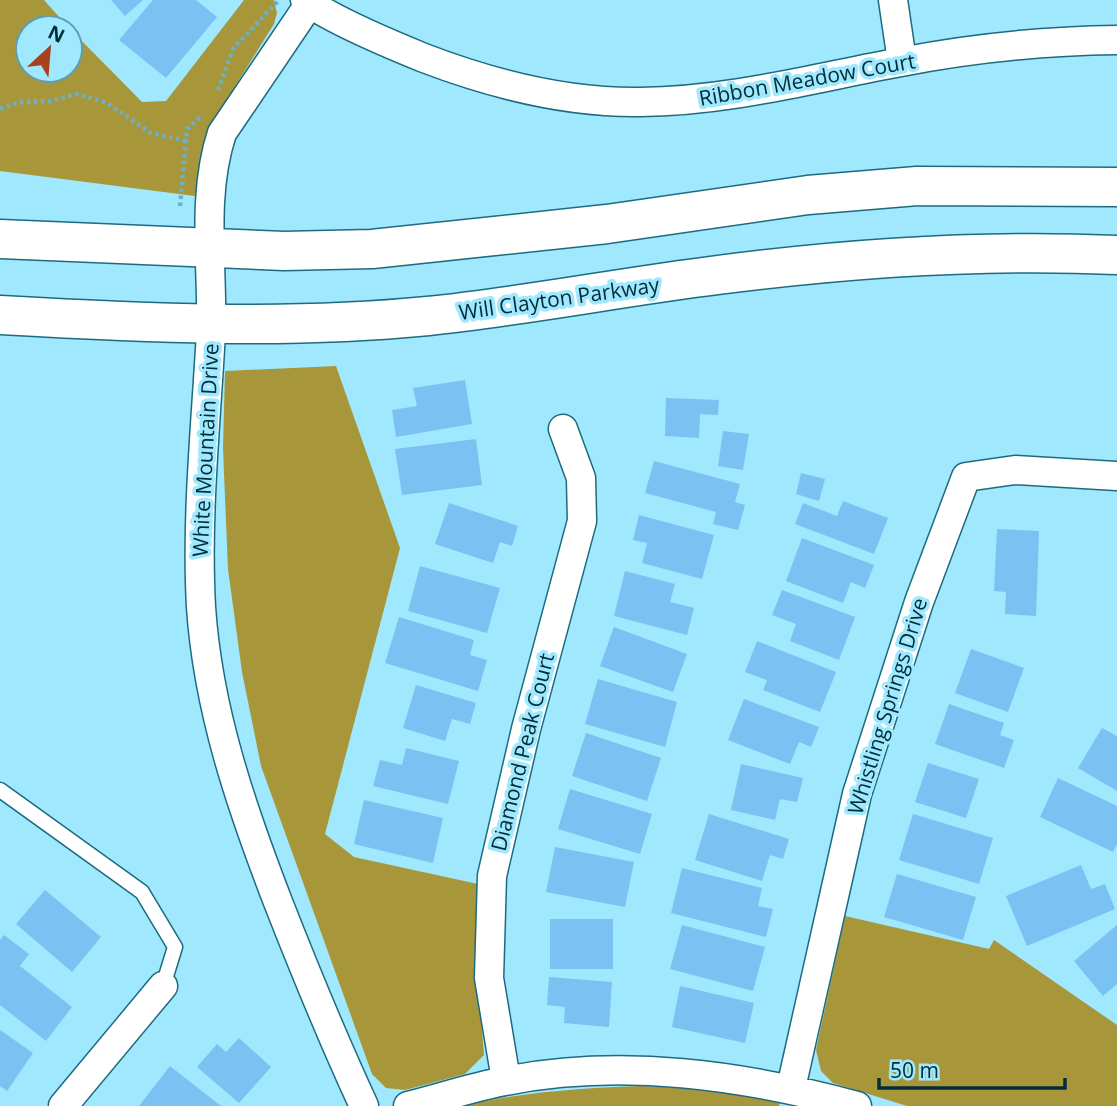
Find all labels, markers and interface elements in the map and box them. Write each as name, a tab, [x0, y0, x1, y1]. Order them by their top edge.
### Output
north arrow	[14, 14, 84, 84]
text: N	[44, 19, 69, 49]
street label: Ribbon Meadow Court	[697, 46, 917, 112]
street label: Will Clayton Parkway	[457, 270, 662, 326]
street label: White Mountain Drive	[185, 343, 225, 557]
street label: Whistling Springs Drive	[841, 594, 933, 818]
street label: Diamond Peak Court	[484, 650, 560, 854]
scale bar	[879, 1046, 1064, 1090]
text: 50 m	[890, 1056, 939, 1084]

